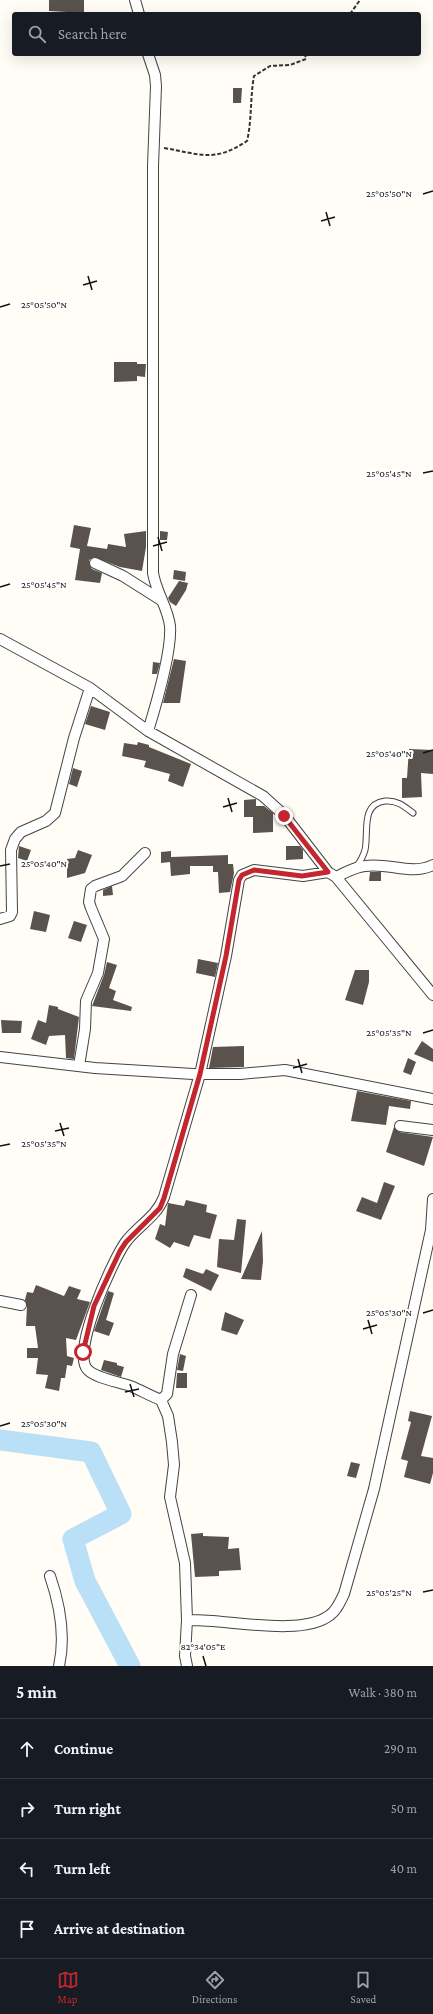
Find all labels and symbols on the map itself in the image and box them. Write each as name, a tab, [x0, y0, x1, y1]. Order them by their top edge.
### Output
text: 25°05'50"N	[366, 188, 412, 199]
text: 25°05'50"N	[21, 299, 67, 310]
text: 25°05'45"N	[366, 468, 412, 479]
text: 25°05'45"N	[21, 579, 67, 590]
text: 25°05'40"N	[366, 748, 413, 759]
route end	[275, 807, 293, 825]
text: 25°05'40"N	[21, 858, 68, 869]
text: 25°05'35"N	[366, 1027, 412, 1038]
text: 25°05'35"N	[21, 1138, 67, 1149]
text: 25°05'30"N	[366, 1307, 413, 1318]
route start	[74, 1343, 92, 1361]
text: 25°05'30"N	[21, 1418, 68, 1429]
text: 25°05'25"N	[366, 1587, 412, 1598]
text: 82°34'05"E	[181, 1641, 226, 1652]

